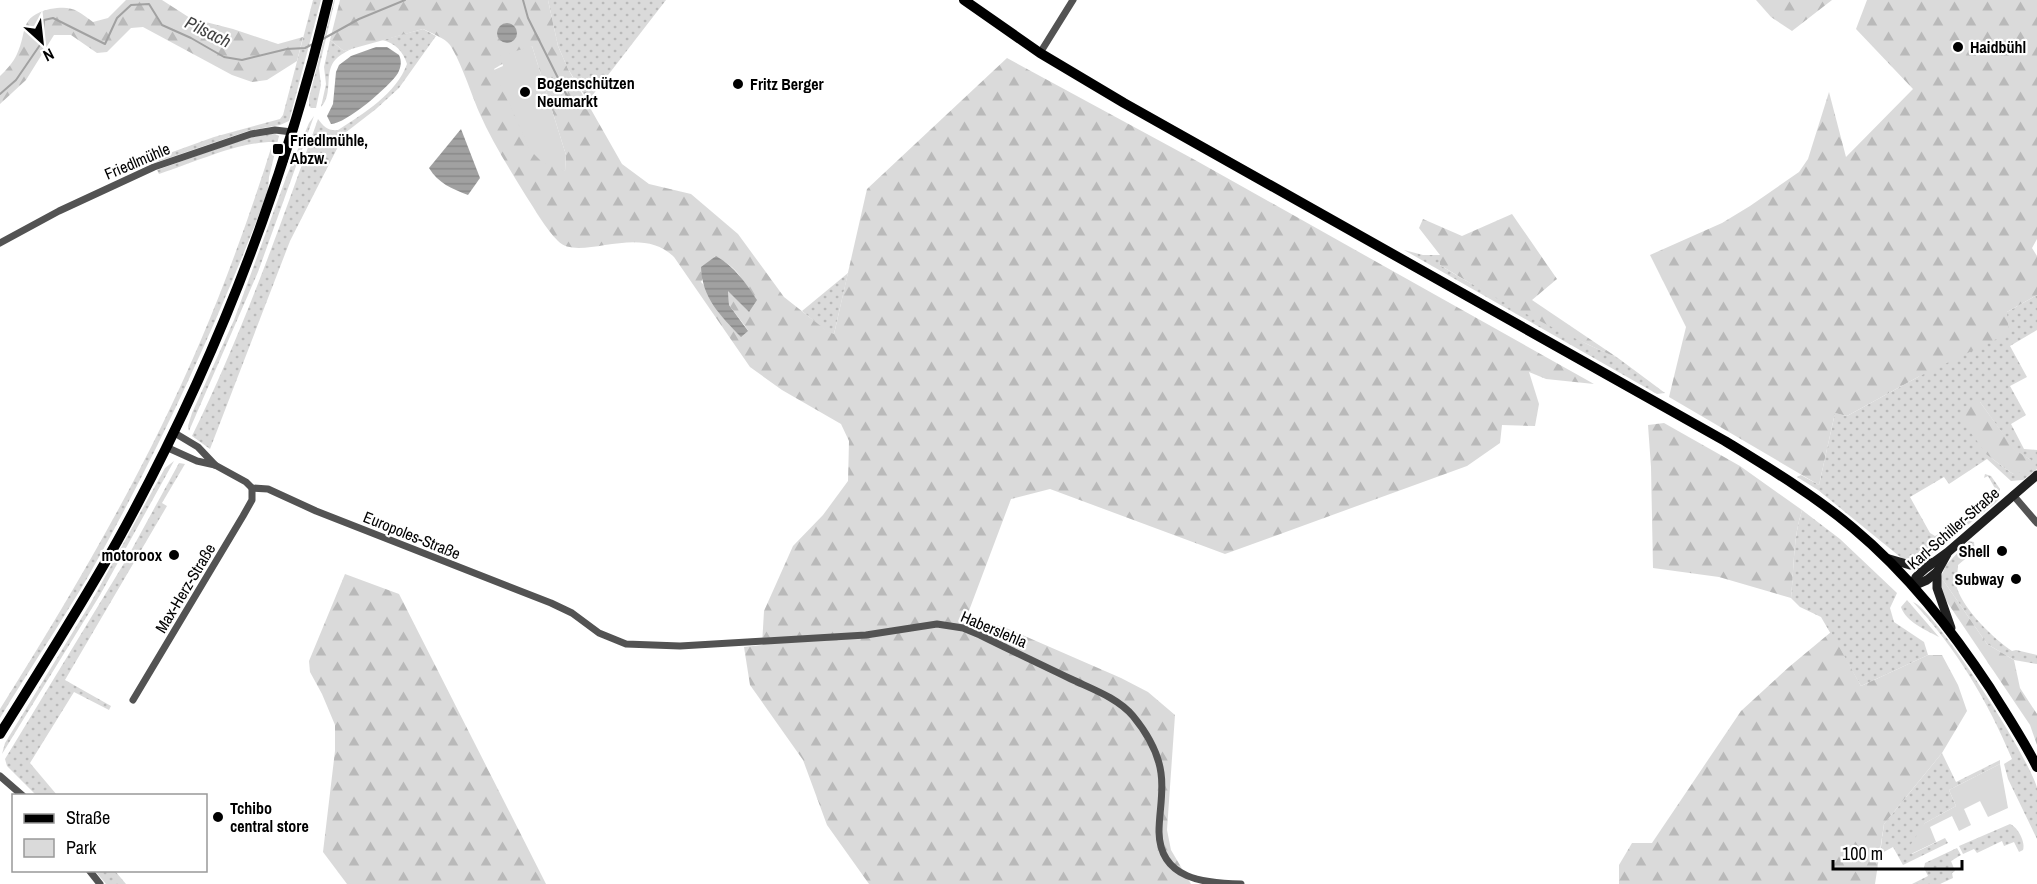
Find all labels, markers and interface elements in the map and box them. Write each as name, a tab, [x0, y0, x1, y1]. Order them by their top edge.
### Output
water label: Pilsach	[181, 10, 235, 53]
north arrow	[12, 12, 72, 72]
place label: Haidbühl	[1970, 36, 2026, 58]
marker: Haidbühl	[1951, 40, 1965, 54]
text: N	[40, 43, 58, 67]
place label: Bogenschützen Neumarkt	[537, 72, 635, 112]
place label: Fritz Berger	[750, 73, 825, 95]
marker: Fritz Berger	[731, 77, 745, 91]
marker: Bogenschützen Neumarkt	[518, 85, 532, 99]
place label: Friedlmühle, Abzw.	[290, 129, 368, 169]
street label: Friedlmühle	[101, 137, 173, 185]
marker: Friedlmühle, Abzw.	[271, 142, 285, 156]
street label: Karl-Schiller-Straße	[1902, 482, 2004, 574]
street label: Europoles-Straße	[360, 506, 464, 564]
street label: Max-Herz-Straße	[150, 539, 220, 637]
place label: Shell	[1959, 540, 1990, 562]
place label: motoroox	[102, 544, 163, 566]
marker: Shell	[1995, 544, 2009, 558]
marker: motoroox	[167, 548, 181, 562]
place label: Subway	[1954, 568, 2005, 590]
marker: Subway	[2009, 572, 2023, 586]
street label: Haberslehla	[957, 605, 1031, 653]
legend	[12, 794, 207, 872]
place label: Tchibo central store	[230, 797, 309, 837]
text: Straße	[66, 805, 110, 830]
marker: Tchibo central store	[211, 810, 225, 824]
scale bar	[1833, 833, 1962, 871]
text: Park	[66, 835, 97, 860]
text: 100 m	[1842, 841, 1883, 866]

